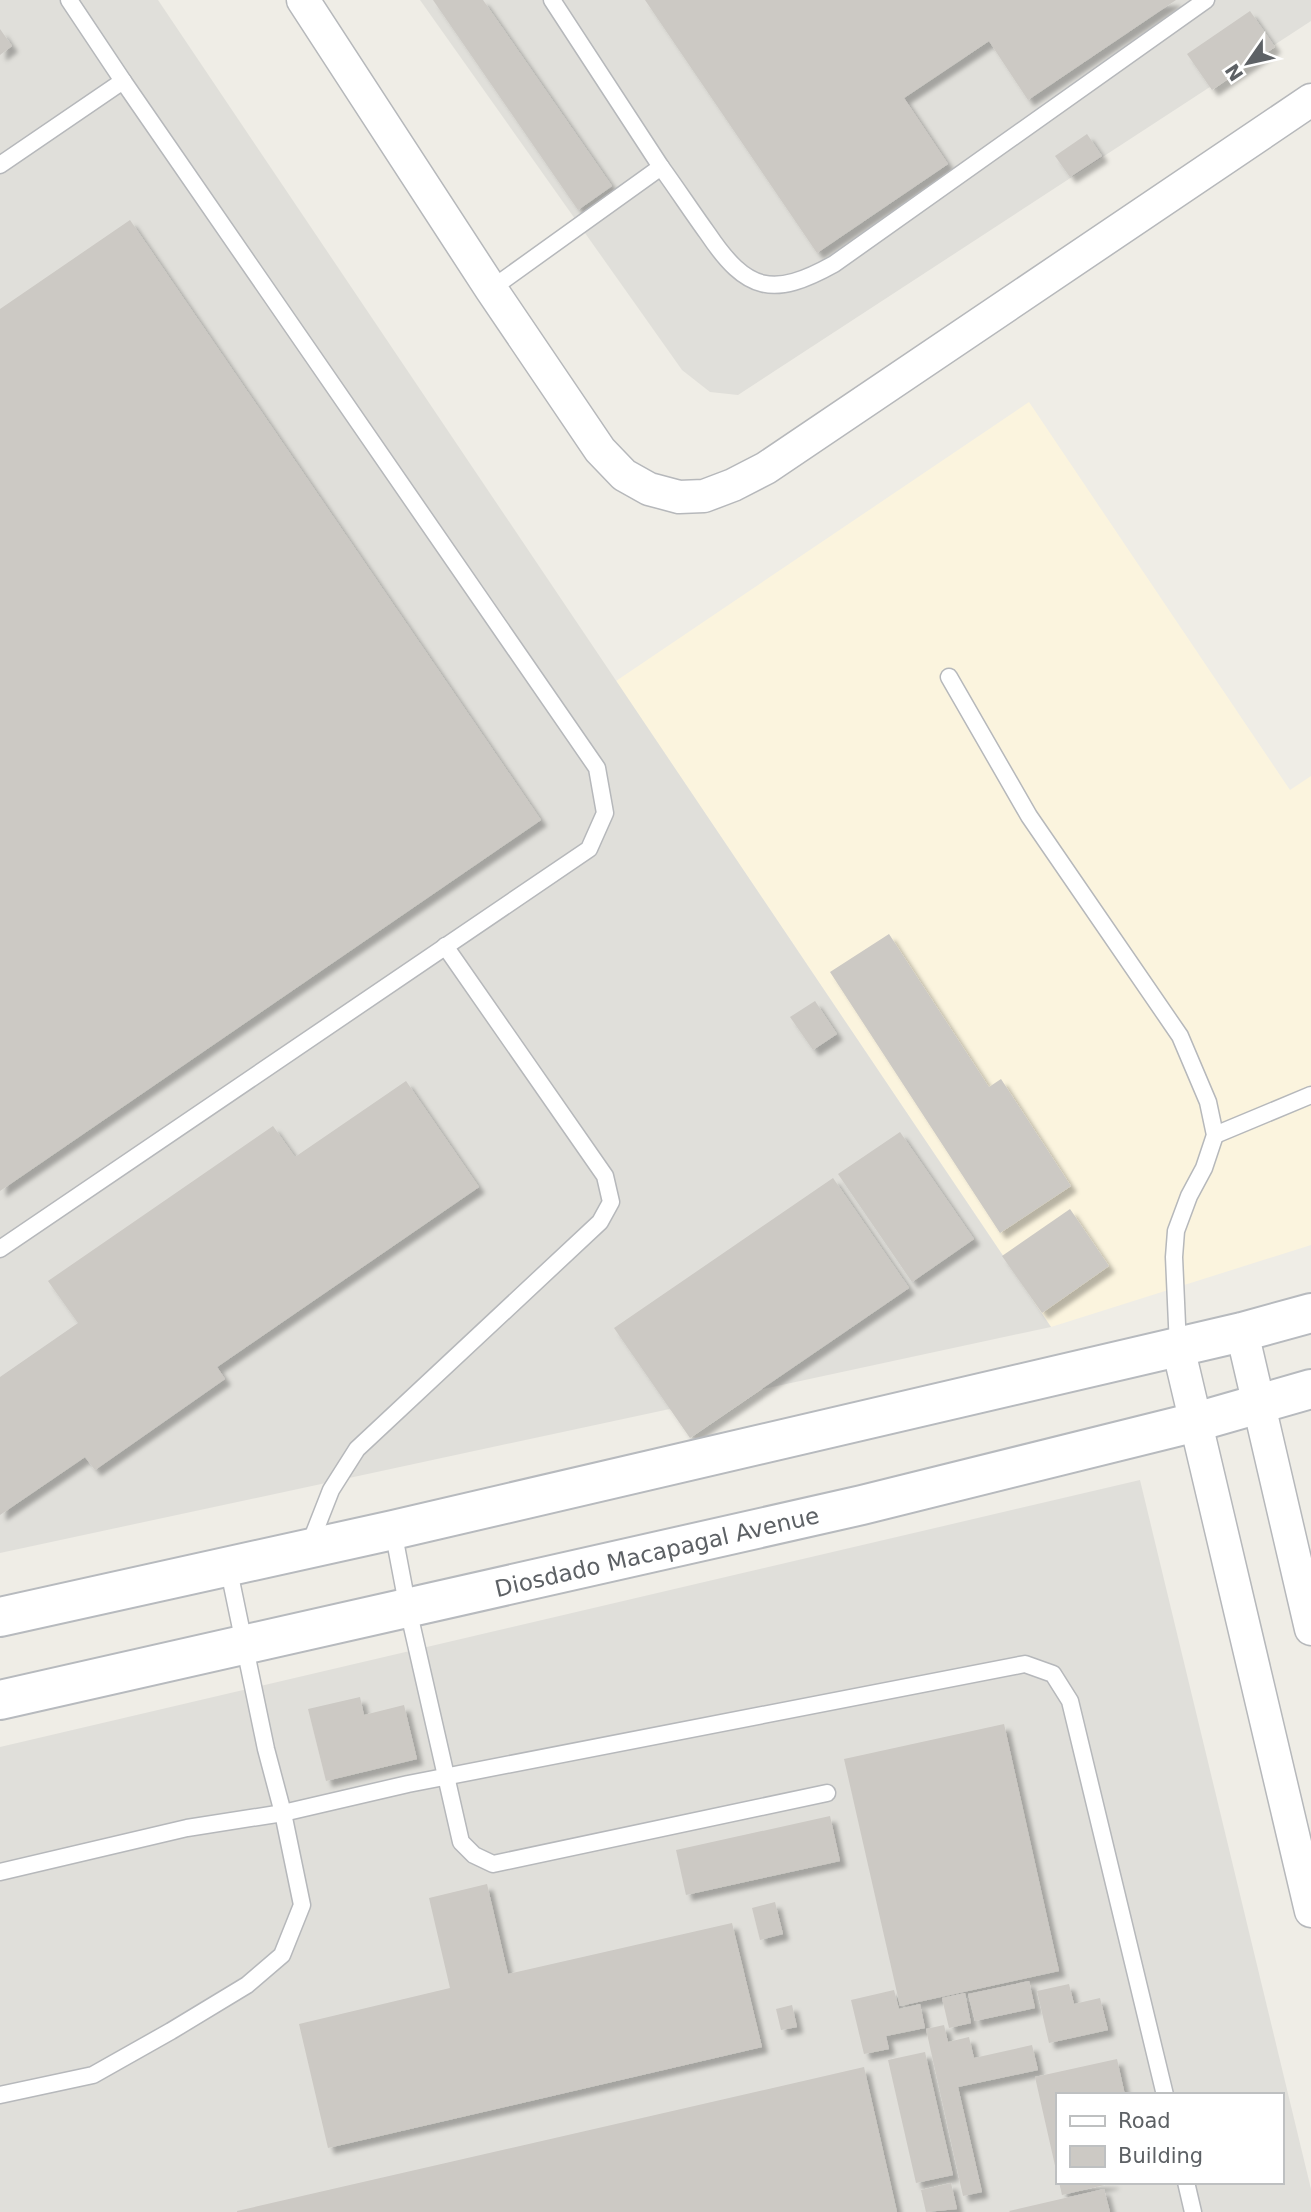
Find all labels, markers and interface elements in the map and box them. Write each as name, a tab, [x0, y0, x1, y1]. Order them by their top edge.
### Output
north arrow	[1213, 28, 1283, 98]
text: N	[1220, 60, 1247, 85]
street label: Diosdado Macapagal Avenue	[492, 1502, 822, 1602]
legend	[1056, 2093, 1283, 2184]
text: Road	[1118, 2109, 1171, 2133]
text: Building	[1118, 2144, 1203, 2168]

